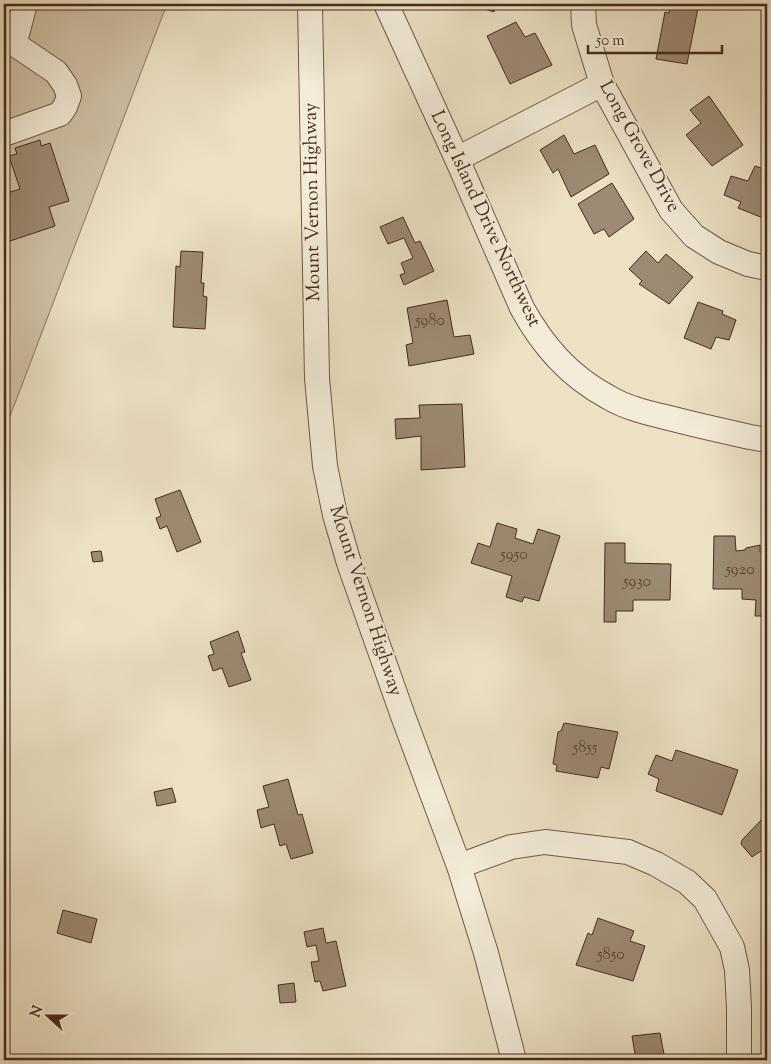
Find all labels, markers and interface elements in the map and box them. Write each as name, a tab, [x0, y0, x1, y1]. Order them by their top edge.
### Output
scale bar	[588, 22, 722, 54]
text: 50 m	[595, 31, 625, 52]
street label: Long Grove Drive	[592, 76, 686, 218]
street label: Mount Vernon Highway	[298, 102, 328, 302]
street label: Long Island Drive Northwest	[423, 106, 547, 332]
house number: 5980	[414, 310, 445, 333]
street label: Mount Vernon Highway	[321, 502, 409, 700]
house number: 5950	[499, 544, 528, 567]
house number: 5920	[724, 559, 755, 582]
house number: 5930	[622, 571, 651, 594]
house number: 5855	[572, 737, 598, 760]
house number: 5850	[596, 944, 625, 967]
north arrow	[22, 992, 72, 1042]
text: N	[26, 1003, 49, 1021]

